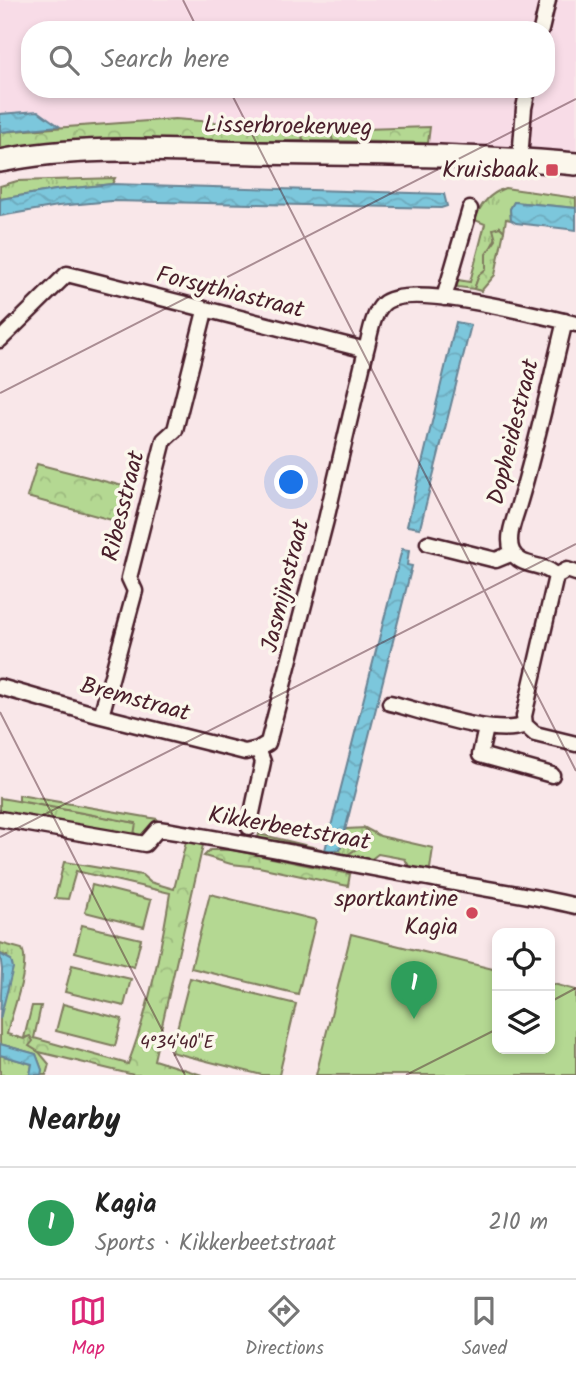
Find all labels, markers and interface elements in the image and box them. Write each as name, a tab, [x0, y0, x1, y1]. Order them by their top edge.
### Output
search box	[21, 21, 555, 98]
text: Search here	[101, 39, 229, 81]
icon: search	[45, 41, 83, 79]
street label: Lisserbroekerweg	[203, 106, 373, 148]
place label: Kruisbaak	[442, 151, 539, 190]
marker: Kruisbaak	[544, 162, 560, 178]
street label: Forsythiastraat	[152, 256, 309, 330]
street label: Dopheidestraat	[477, 354, 551, 509]
street label: Ribesstraat	[91, 446, 157, 565]
your location	[274, 465, 308, 499]
street label: Jasmijnstraat	[251, 515, 322, 657]
street label: Bremstraat	[76, 667, 195, 734]
street label: Kikkerbeetstraat	[205, 796, 374, 863]
place label: sportkantine Kagia	[334, 880, 458, 947]
marker: sportkantine Kagia	[464, 905, 480, 921]
map controls	[492, 928, 555, 1054]
button: locate	[492, 928, 555, 991]
pin: 1	[391, 961, 437, 1019]
button: layers	[492, 991, 555, 1054]
text: 4°34'40"E	[140, 1029, 215, 1058]
text: Nearby	[28, 1097, 120, 1145]
text: Kagia	[95, 1184, 156, 1226]
text: 1	[48, 1205, 54, 1241]
text: 210 m	[488, 1205, 548, 1241]
text: Sports · Kikkerbeetstraat	[95, 1226, 336, 1262]
tab: Map	[69, 1292, 107, 1364]
tab: Directions	[245, 1292, 324, 1364]
tab: Saved	[462, 1292, 507, 1364]

